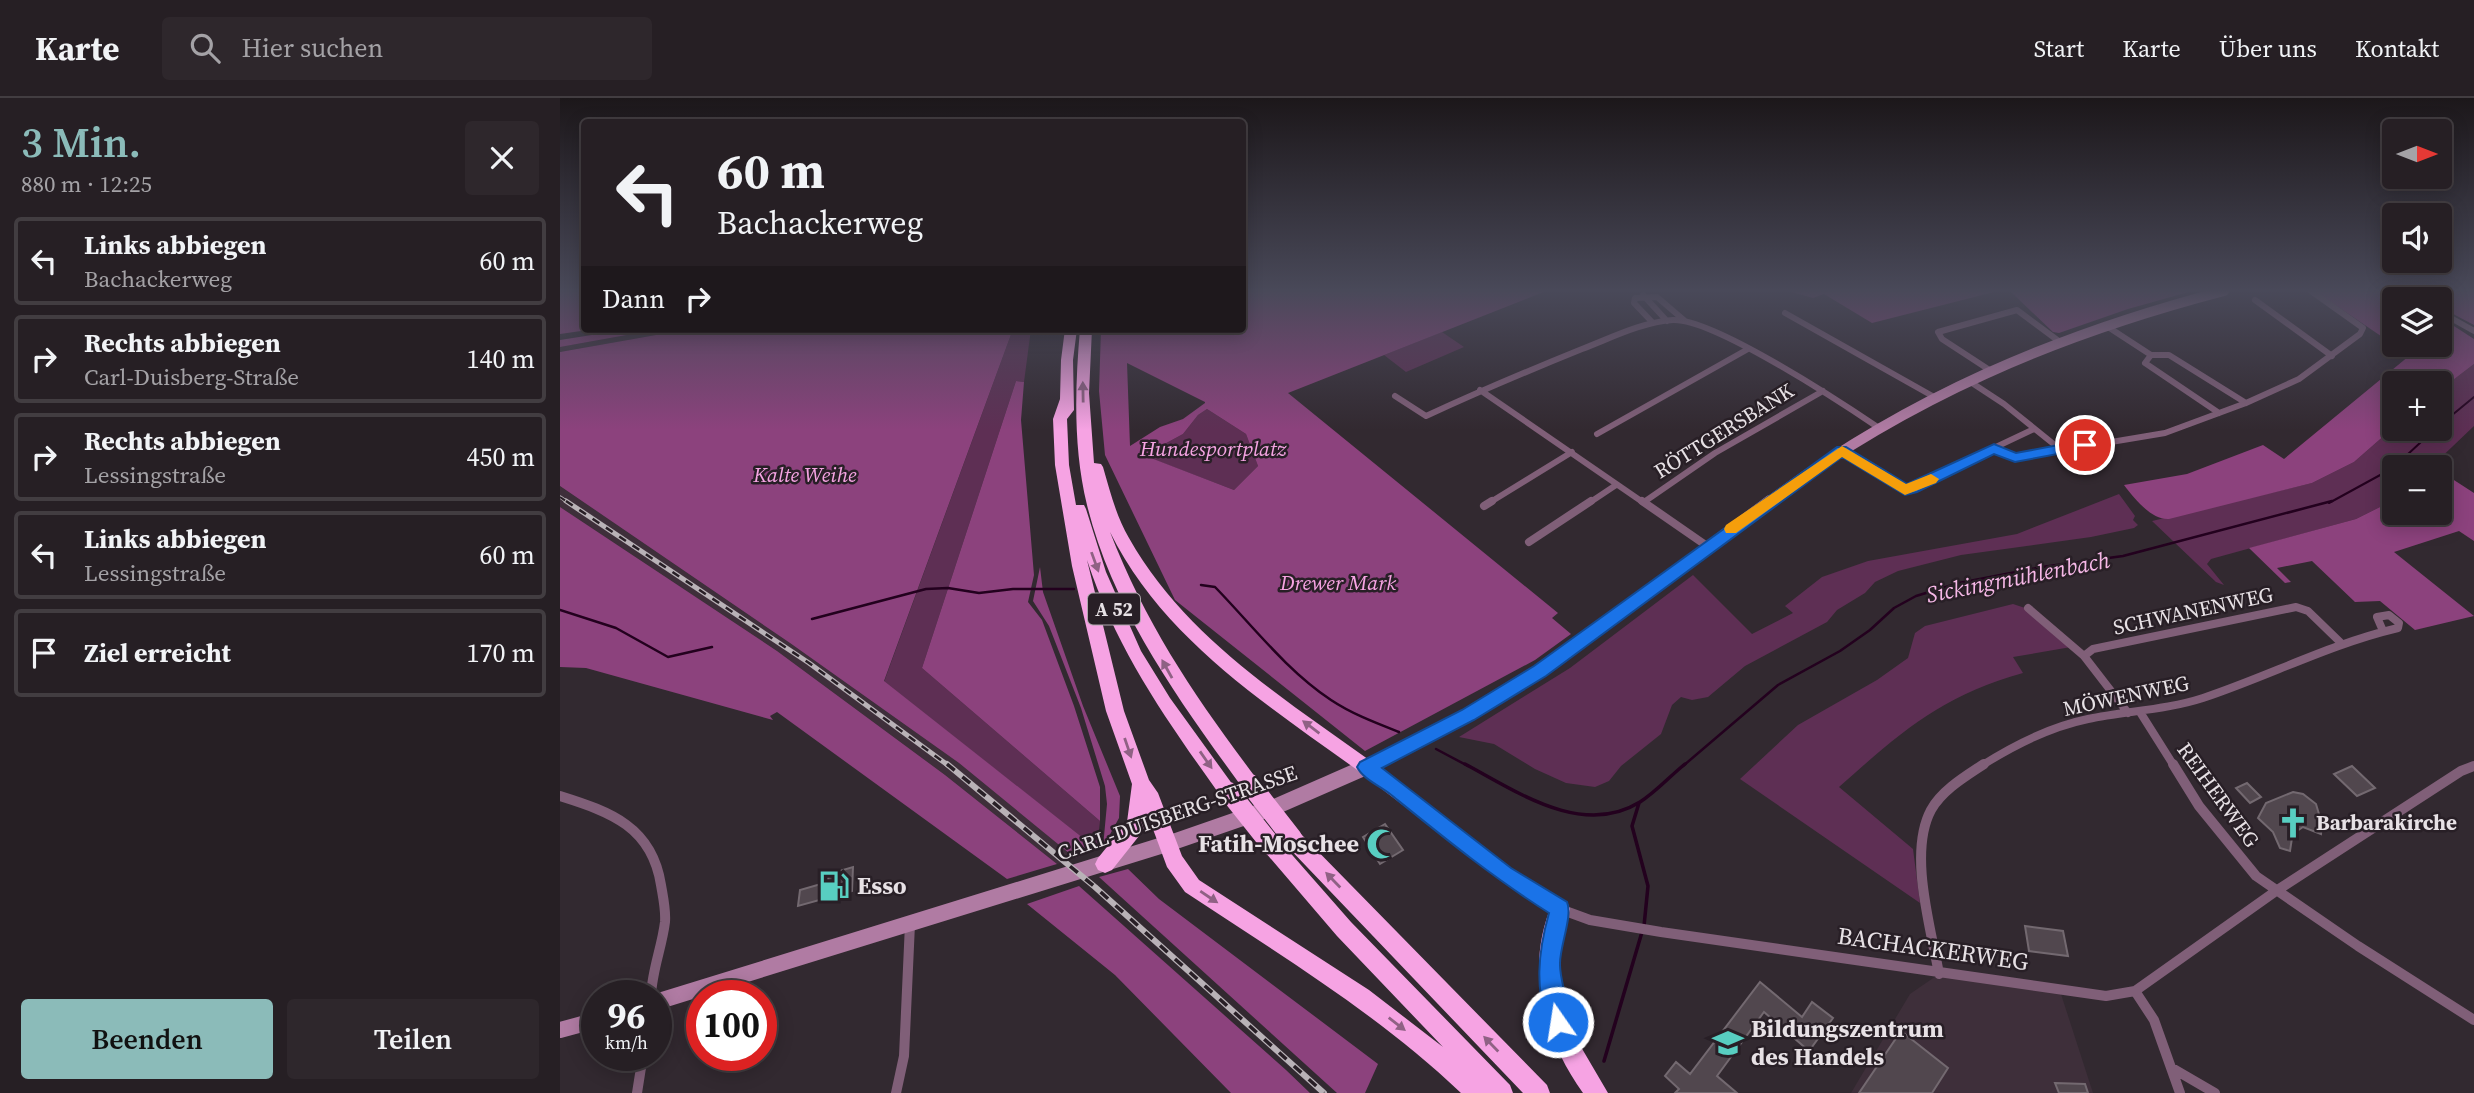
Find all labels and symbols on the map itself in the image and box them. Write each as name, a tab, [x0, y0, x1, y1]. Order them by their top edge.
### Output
north arrow	[2382, 119, 2452, 189]
street label: RÖTTGERSBANK	[1648, 376, 1799, 485]
one-way arrow	[1078, 381, 1089, 403]
pin	[2055, 415, 2115, 475]
park label: Hundesportplatz	[1139, 434, 1288, 463]
park label: Kalte Weihe	[752, 460, 857, 489]
water label: Sickingmühlenbach	[1923, 543, 2113, 611]
one-way arrow	[1090, 552, 1101, 573]
park label: Drewer Mark	[1279, 568, 1396, 597]
street label: SCHWANENWEG	[2110, 579, 2275, 642]
road number: A 52	[1088, 594, 1140, 624]
one-way arrow	[1161, 659, 1173, 678]
street label: MÖWENWEG	[2060, 668, 2192, 723]
one-way arrow	[1302, 720, 1320, 734]
street label: REIHERWEG	[2170, 736, 2266, 853]
one-way arrow	[1123, 737, 1134, 758]
one-way arrow	[1199, 751, 1213, 769]
street label: CARL-DUISBERG-STRASSE	[1053, 758, 1301, 867]
church icon: Barbarakirche	[2276, 806, 2310, 840]
place label: Barbarakirche	[2316, 808, 2457, 837]
place label: Fatih-Moschee	[1198, 827, 1359, 860]
mosque icon: Fatih-Moschee	[1365, 827, 1399, 861]
fuel station icon: Esso	[817, 869, 851, 903]
place label: Esso	[857, 869, 907, 902]
one-way arrow	[1326, 872, 1342, 889]
one-way arrow	[1200, 890, 1218, 904]
street label: BACHACKERWEG	[1835, 919, 2031, 978]
speed limit sign: 100	[686, 980, 777, 1071]
position arrow	[1521, 985, 1595, 1059]
place label: Bildungszentrum des Handels	[1751, 1012, 1944, 1073]
one-way arrow	[1387, 1017, 1405, 1032]
school or university icon: Bildungszentrum des Handels	[1711, 1026, 1745, 1060]
one-way arrow	[1484, 1036, 1500, 1053]

